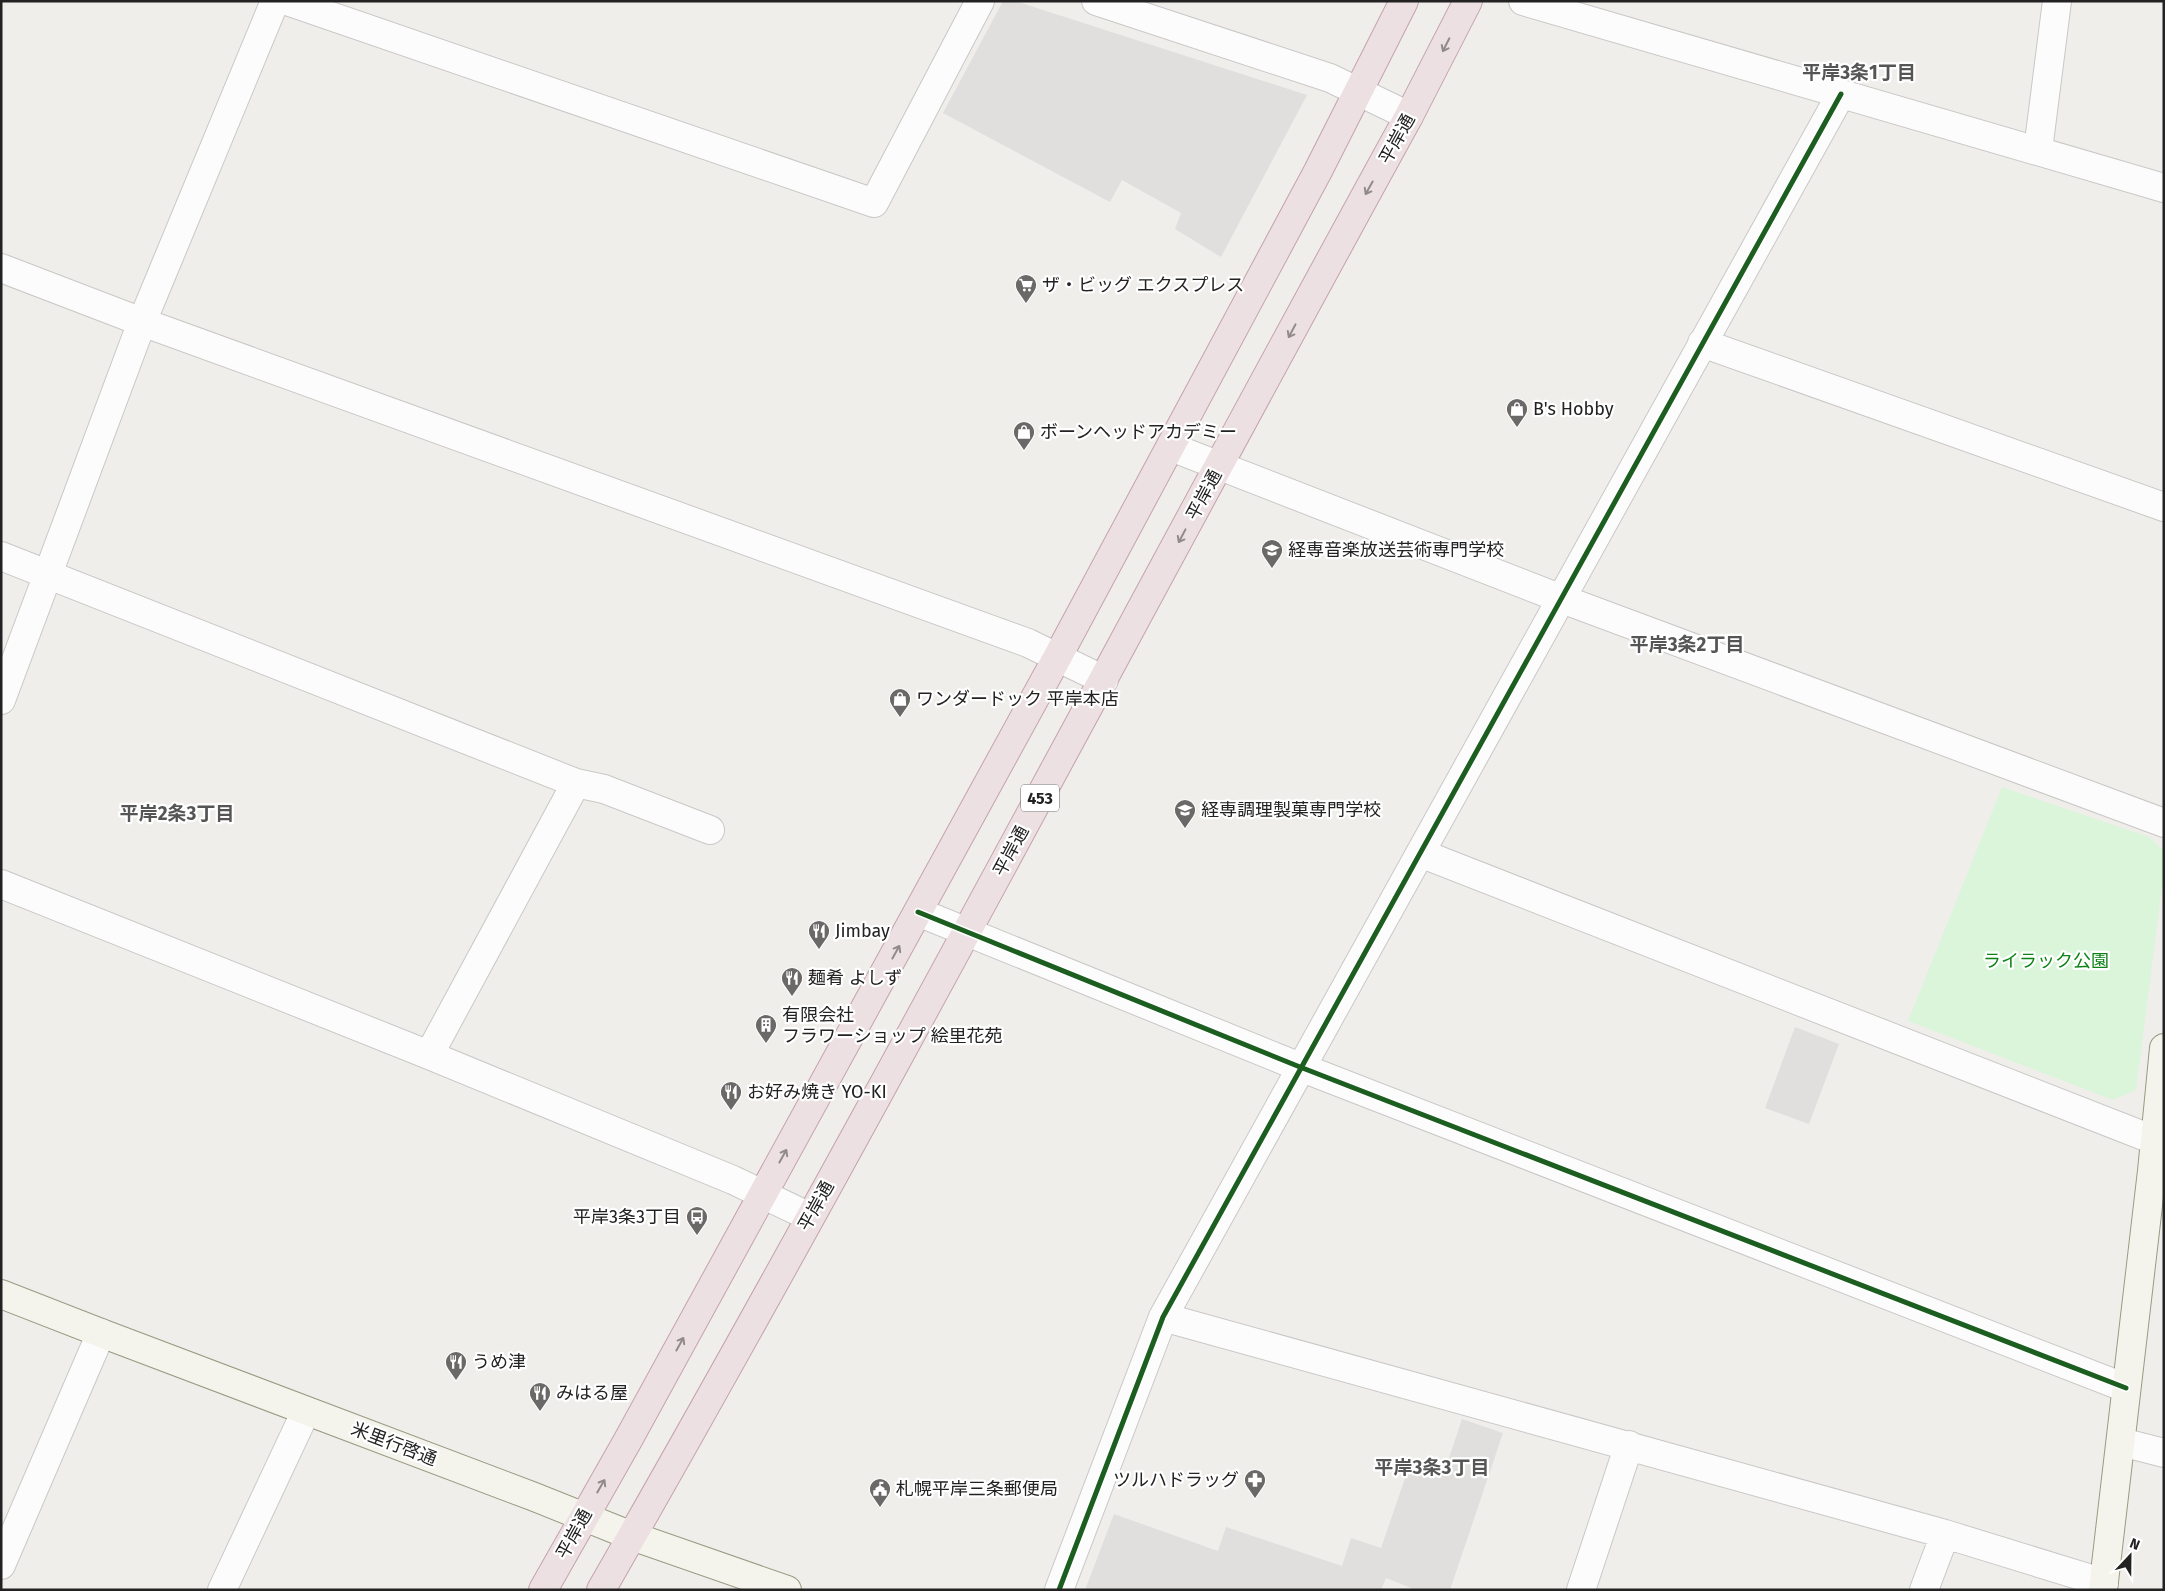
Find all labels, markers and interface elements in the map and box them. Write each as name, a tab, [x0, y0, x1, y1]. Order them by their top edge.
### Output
one-way arrow	[1441, 37, 1451, 52]
district label: 平岸3条1丁目	[1802, 61, 1916, 84]
street label: 平岸通	[1374, 110, 1420, 168]
one-way arrow	[1364, 180, 1374, 195]
supermarket icon: ザ・ビッグ エクスプレス	[1014, 273, 1038, 304]
place label: ザ・ビッグ エクスプレス	[1042, 274, 1244, 296]
one-way arrow	[1287, 323, 1296, 338]
shop icon: B's Hobby	[1505, 397, 1529, 428]
place label: B's Hobby	[1533, 398, 1614, 420]
shop icon: ボーンヘッドアカデミー	[1012, 420, 1036, 451]
place label: ボーンヘッドアカデミー	[1040, 421, 1237, 443]
street label: 平岸通	[1182, 466, 1226, 524]
one-way arrow	[1177, 528, 1187, 543]
school or university icon: 経専音楽放送芸術専門学校	[1260, 538, 1284, 569]
place label: 経専音楽放送芸術専門学校	[1288, 539, 1504, 561]
district label: 平岸3条2丁目	[1630, 633, 1744, 656]
shop icon: ワンダードック 平岸本店	[888, 687, 912, 718]
place label: ワンダードック 平岸本店	[916, 688, 1119, 710]
road number: 453	[1021, 784, 1059, 811]
school or university icon: 経専調理製菓専門学校	[1173, 798, 1197, 829]
place label: 経専調理製菓専門学校	[1201, 799, 1381, 821]
district label: 平岸2条3丁目	[120, 802, 234, 825]
street label: 平岸通	[989, 822, 1033, 880]
restaurant icon: Jimbay	[807, 919, 831, 950]
place label: Jimbay	[835, 920, 890, 942]
one-way arrow	[891, 946, 901, 960]
park label: ライラック公園	[1983, 950, 2109, 972]
restaurant icon: 麺肴 よしず	[780, 966, 804, 997]
place label: 麺肴 よしず	[808, 967, 902, 989]
place label: 有限会社 フラワーショップ 絵里花苑	[782, 1004, 1002, 1047]
building icon: 有限会社 フラワーショップ 絵里花苑	[754, 1013, 778, 1044]
restaurant icon: お好み焼き YO-KI	[719, 1080, 743, 1111]
place label: お好み焼き YO-KI	[747, 1081, 887, 1103]
one-way arrow	[778, 1148, 788, 1163]
street label: 平岸通	[793, 1177, 839, 1235]
bus stop icon: 平岸3条3丁目	[685, 1205, 709, 1236]
place label: 平岸3条3丁目	[573, 1206, 681, 1228]
one-way arrow	[675, 1337, 685, 1352]
restaurant icon: うめ津	[444, 1350, 468, 1381]
place label: うめ津	[472, 1351, 526, 1373]
restaurant icon: みはる屋	[528, 1381, 552, 1412]
place label: みはる屋	[556, 1382, 628, 1404]
street label: 米里行啓通	[348, 1418, 440, 1470]
district label: 平岸3条3丁目	[1375, 1456, 1489, 1479]
pharmacy icon: ツルハドラッグ	[1243, 1468, 1267, 1499]
place label: ツルハドラッグ	[1113, 1469, 1239, 1491]
public building icon: 札幌平岸三条郵便局	[868, 1477, 892, 1508]
place label: 札幌平岸三条郵便局	[896, 1478, 1058, 1500]
one-way arrow	[596, 1480, 606, 1494]
street label: 平岸通	[551, 1505, 597, 1563]
north arrow	[2105, 1531, 2155, 1581]
text: N	[2127, 1535, 2142, 1554]

